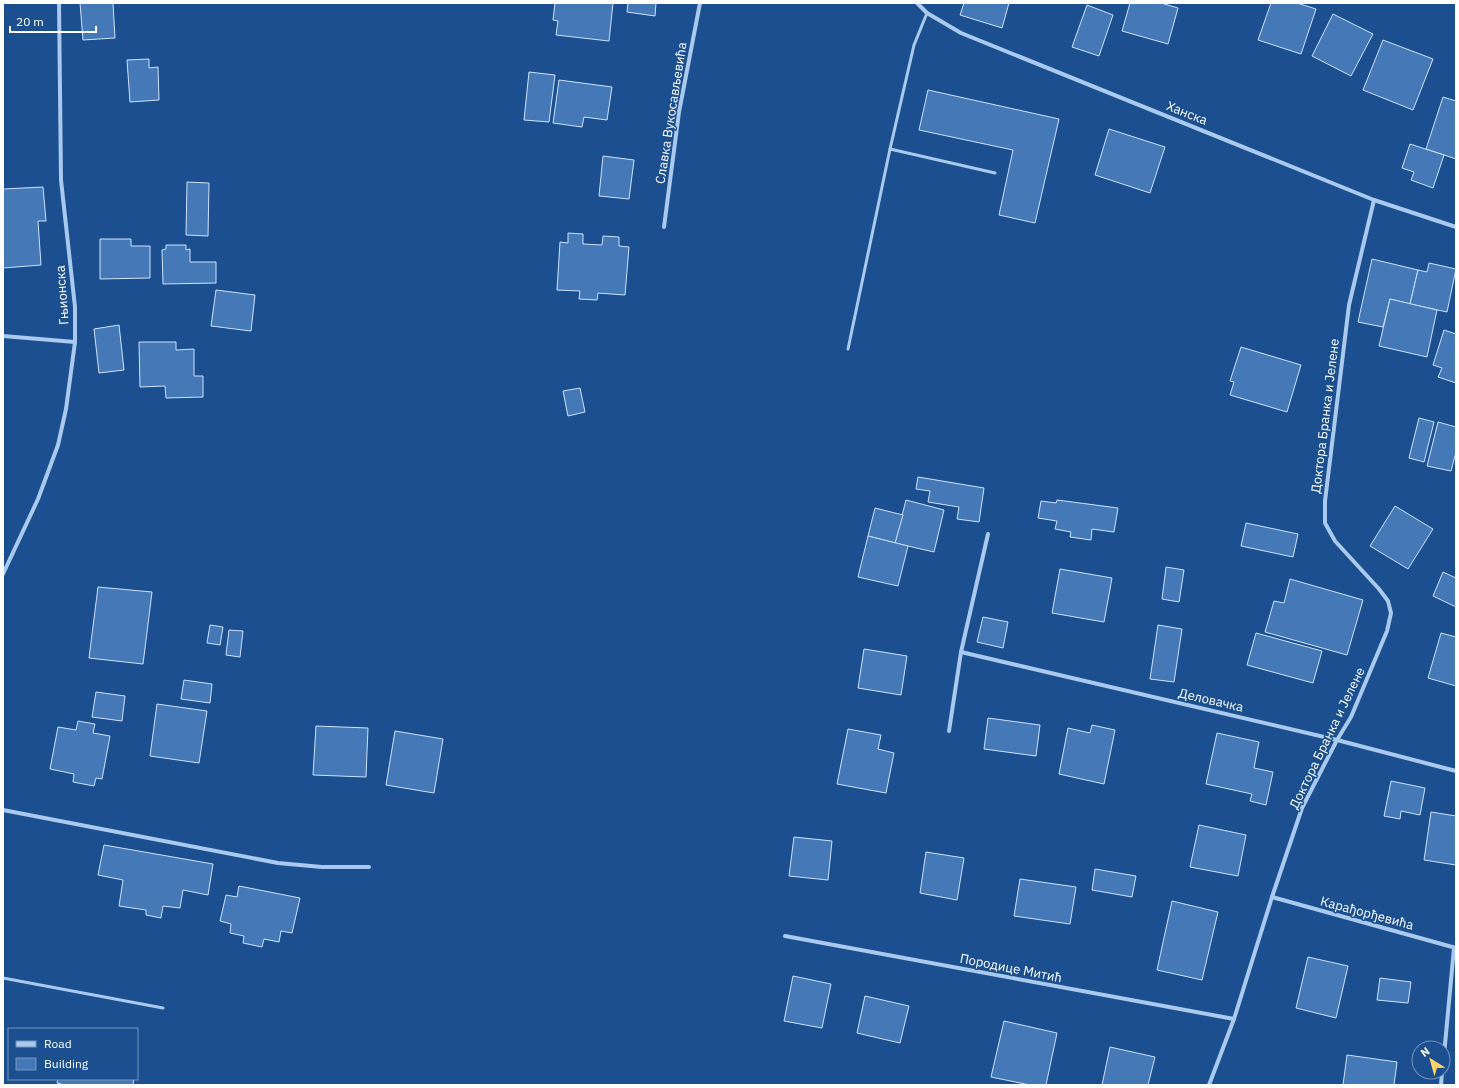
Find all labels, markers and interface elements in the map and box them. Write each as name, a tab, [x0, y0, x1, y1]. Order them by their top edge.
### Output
scale bar	[10, 8, 96, 34]
text: 20 m	[16, 14, 44, 29]
street label: Славка Вукосављевића	[651, 41, 691, 185]
street label: Ханска	[1164, 97, 1210, 129]
street label: Гњионска	[51, 265, 73, 325]
street label: Доктора Бранка и Јелене	[1307, 338, 1343, 494]
street label: Доктора Бранка и Јелене	[1285, 664, 1369, 812]
street label: Деловачка	[1177, 684, 1245, 716]
street label: Карађорђевића	[1318, 892, 1416, 934]
street label: Породице Митић	[958, 950, 1064, 986]
legend	[8, 1028, 138, 1080]
text: Road	[44, 1036, 72, 1051]
north arrow	[1411, 1040, 1451, 1080]
text: N	[1418, 1044, 1432, 1060]
text: Building	[44, 1056, 89, 1071]

